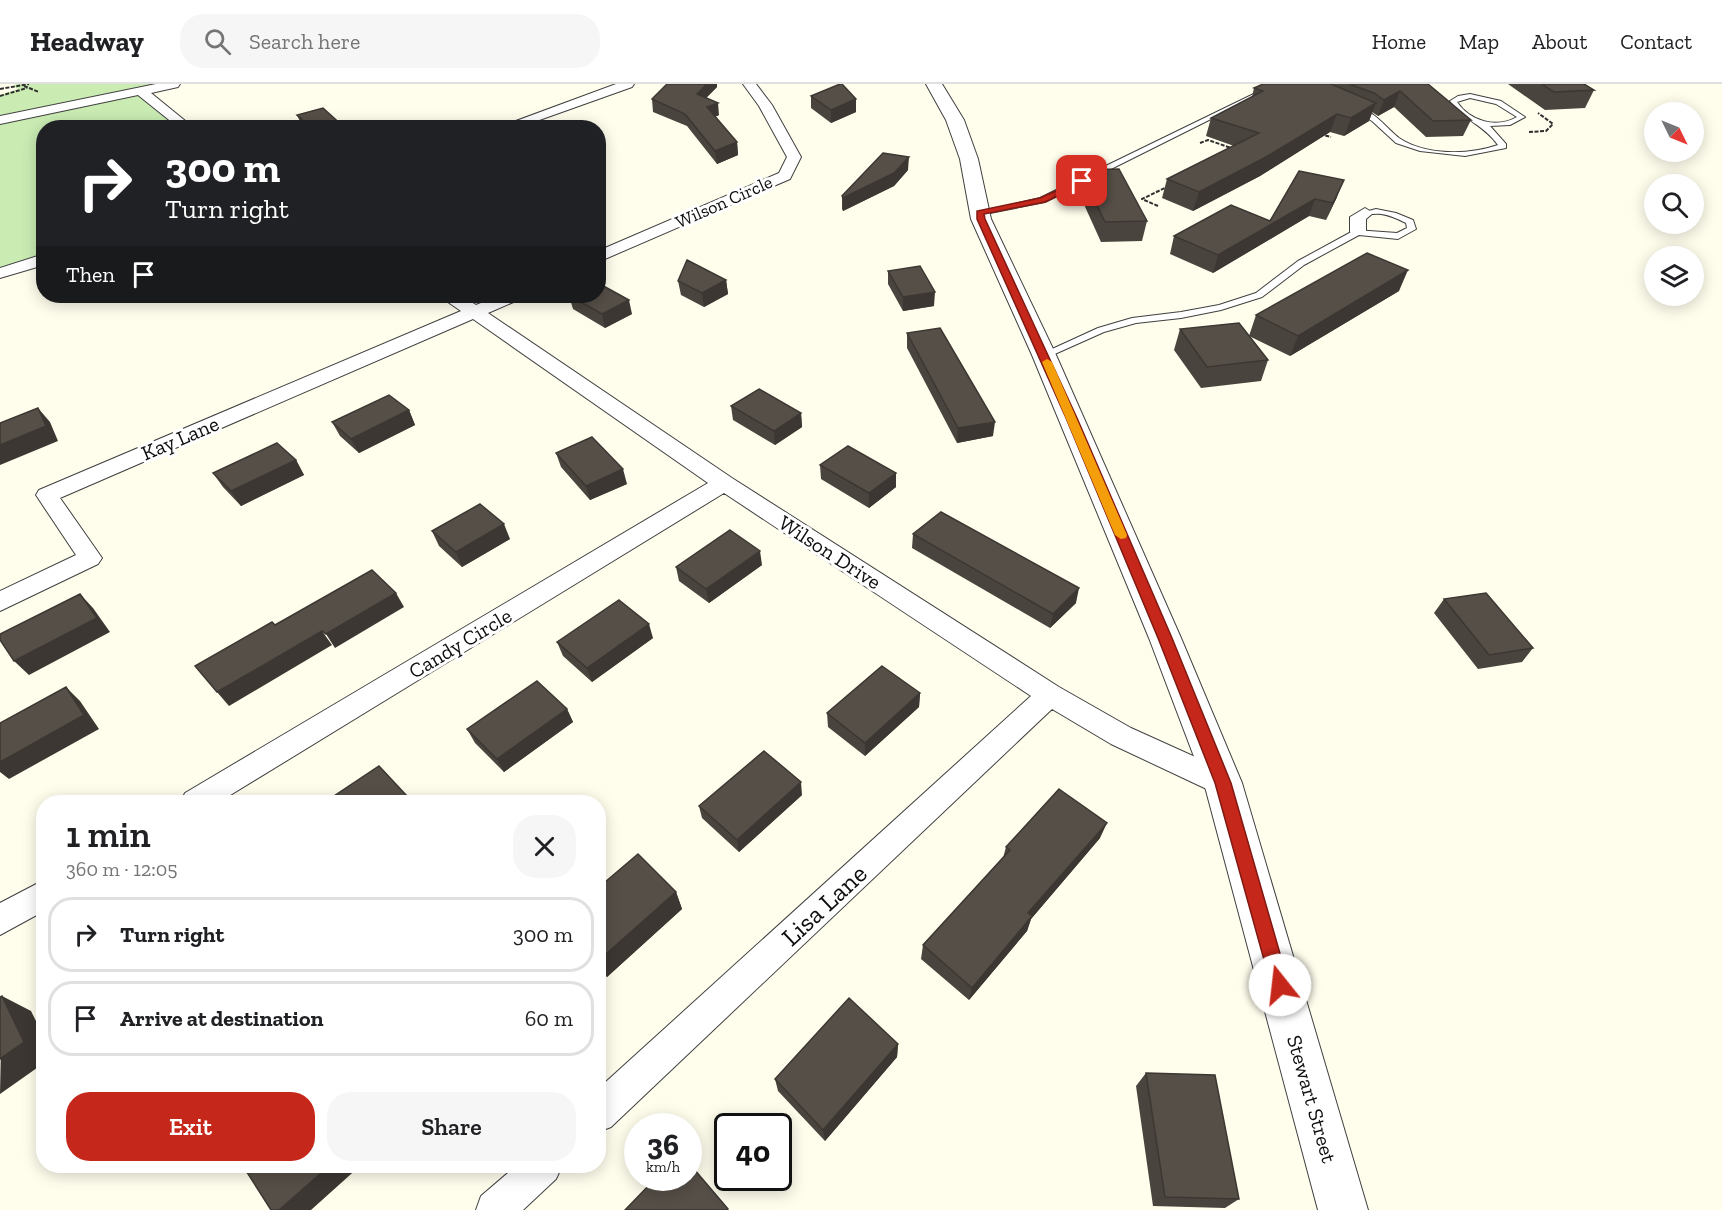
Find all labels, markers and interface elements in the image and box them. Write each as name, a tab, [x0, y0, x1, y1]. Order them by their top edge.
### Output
search box	[180, 14, 600, 68]
text: Headway	[30, 25, 144, 58]
icon: search	[201, 25, 234, 58]
text: Search here	[249, 28, 360, 55]
text: Home	[1372, 29, 1426, 54]
text: Map	[1459, 29, 1499, 54]
text: About	[1532, 29, 1587, 54]
text: Contact	[1620, 29, 1692, 54]
north arrow	[1644, 102, 1704, 162]
map controls	[1644, 102, 1704, 306]
text: 300 m	[165, 142, 280, 193]
icon: right	[66, 144, 144, 222]
pin	[1056, 155, 1107, 206]
icon: arrive	[1065, 164, 1098, 197]
street label: Wilson Circle	[672, 171, 776, 233]
button: search	[1644, 174, 1704, 234]
text: Turn right	[165, 193, 289, 225]
button: layers	[1644, 246, 1704, 306]
icon: arrive	[127, 258, 160, 291]
text: Then	[66, 261, 115, 288]
street label: Kay Lane	[138, 410, 223, 465]
street label: Wilson Drive	[774, 510, 886, 594]
street label: Candy Circle	[404, 602, 516, 683]
text: 1 min	[66, 813, 151, 856]
button: close	[513, 815, 576, 878]
text: 360 m · 12:05	[66, 857, 177, 881]
street label: Lisa Lane	[775, 857, 873, 953]
icon: right	[69, 918, 102, 951]
text: Turn right	[120, 921, 224, 948]
text: 300 m	[513, 921, 573, 948]
position arrow	[1248, 953, 1312, 1017]
icon: arrive	[69, 1002, 102, 1035]
text: Arrive at destination	[120, 1005, 323, 1032]
text: 60 m	[525, 1005, 573, 1032]
street label: Stewart Street	[1282, 1032, 1342, 1166]
button: Exit	[66, 1092, 315, 1161]
button: Share	[327, 1092, 576, 1161]
speed limit sign: 40	[714, 1113, 792, 1191]
text: 36	[647, 1127, 679, 1163]
text: km/h	[646, 1158, 680, 1176]

